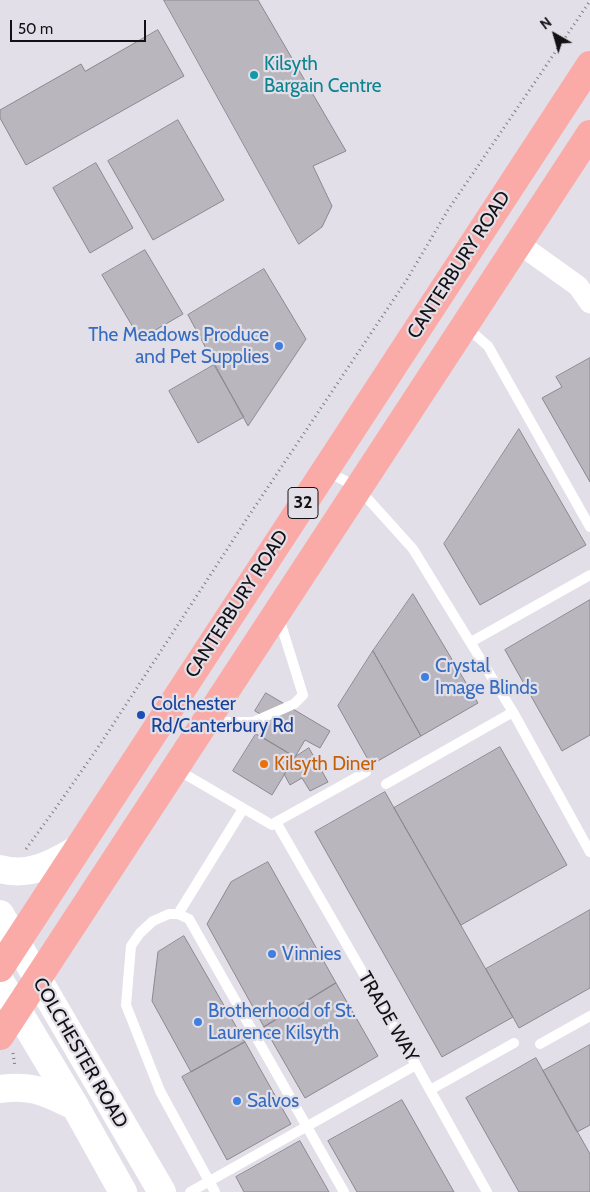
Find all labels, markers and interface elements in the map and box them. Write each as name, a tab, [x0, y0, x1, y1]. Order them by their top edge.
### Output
scale bar	[12, 10, 149, 42]
north arrow	[530, 10, 580, 60]
text: N	[536, 13, 555, 33]
text: 50 m	[18, 20, 53, 38]
place label: Kilsyth Bargain Centre	[264, 53, 381, 97]
marker: Kilsyth Bargain Centre	[248, 69, 260, 81]
street label: CANTERBURY ROAD	[403, 187, 515, 343]
place label: The Meadows Produce and Pet Supplies	[88, 324, 269, 368]
marker: The Meadows Produce and Pet Supplies	[273, 340, 285, 352]
road number: 32	[288, 488, 318, 518]
street label: CANTERBURY ROAD	[181, 526, 293, 682]
place label: Crystal Image Blinds	[435, 655, 538, 699]
marker: Crystal Image Blinds	[419, 671, 431, 683]
place label: Colchester Rd/Canterbury Rd	[151, 693, 294, 737]
marker: Colchester Rd/Canterbury Rd	[135, 709, 147, 721]
place label: Kilsyth Diner	[274, 753, 376, 775]
marker: Kilsyth Diner	[258, 758, 270, 770]
place label: Vinnies	[282, 943, 341, 965]
marker: Vinnies	[266, 948, 278, 960]
street label: TRADE WAY	[353, 968, 423, 1066]
street label: COLCHESTER ROAD	[28, 974, 132, 1132]
place label: Brotherhood of St. Laurence Kilsyth	[208, 1000, 356, 1044]
marker: Brotherhood of St. Laurence Kilsyth	[192, 1016, 204, 1028]
place label: Salvos	[247, 1090, 299, 1112]
marker: Salvos	[231, 1095, 243, 1107]

